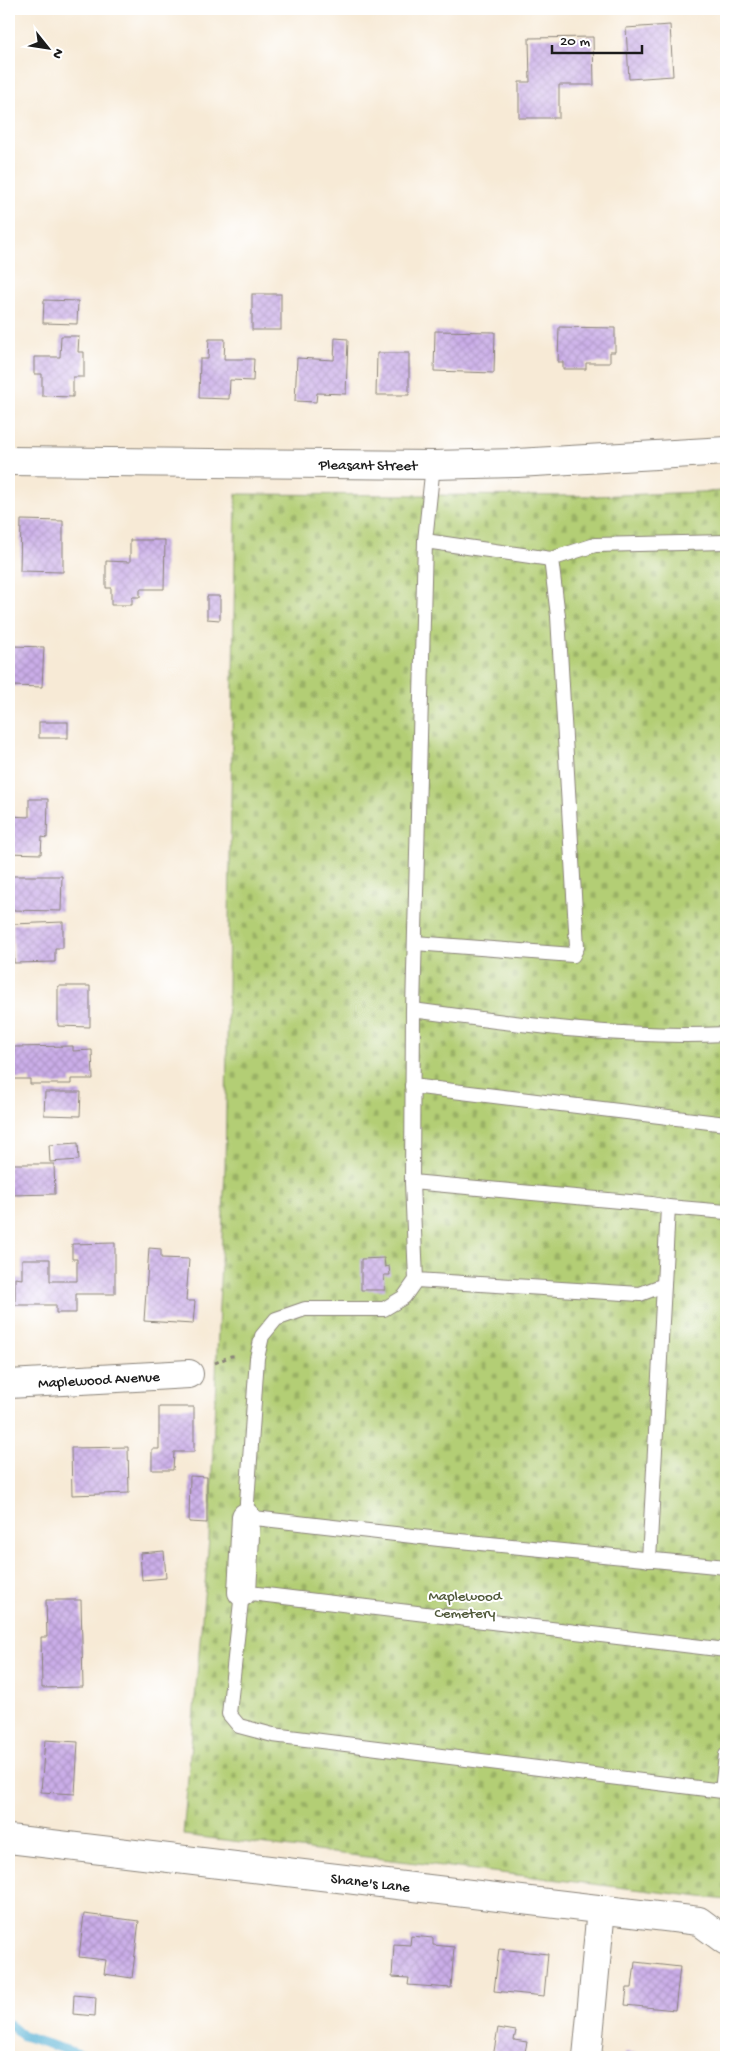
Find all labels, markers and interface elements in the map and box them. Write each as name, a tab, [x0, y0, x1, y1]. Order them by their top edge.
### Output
north arrow	[22, 22, 72, 72]
scale bar	[552, 22, 642, 54]
text: 20 m	[560, 33, 590, 51]
text: N	[47, 45, 67, 61]
street label: Pleasant Street	[318, 457, 419, 476]
street label: Maplewood Avenue	[38, 1369, 161, 1393]
park label: Maplewood Cemetery	[428, 1588, 503, 1623]
street label: Shane's Lane	[329, 1870, 411, 1898]

